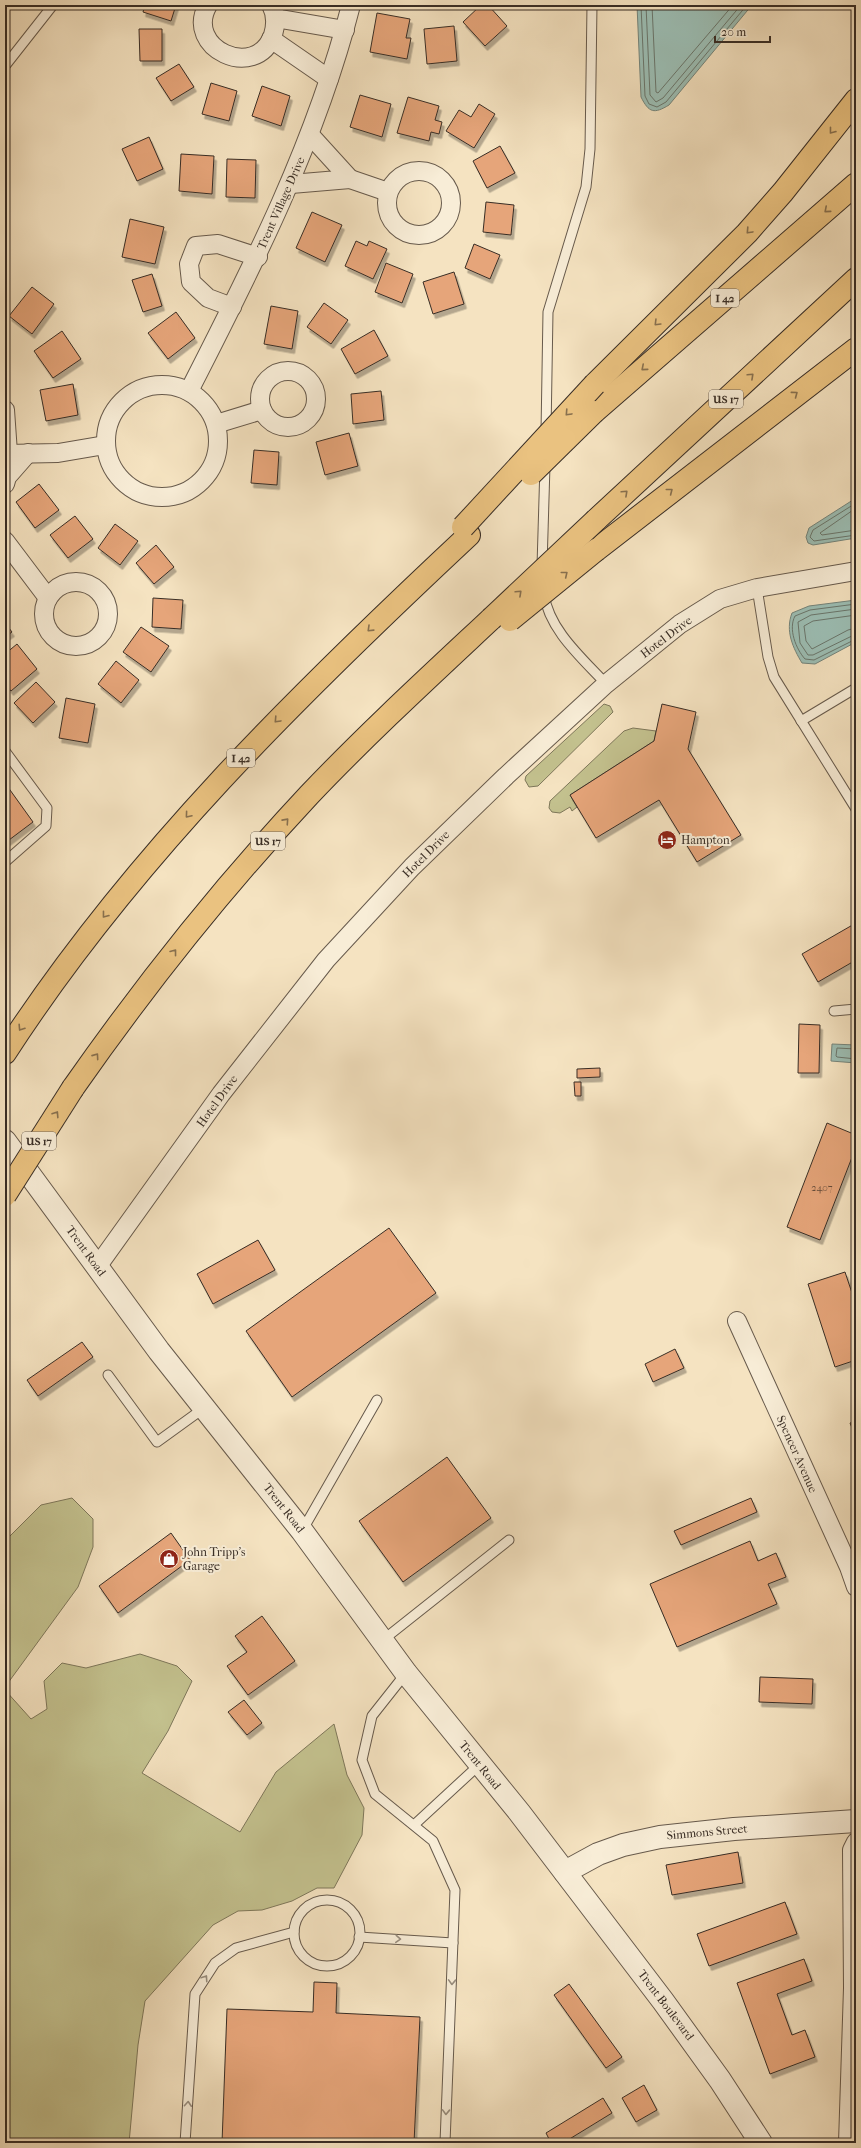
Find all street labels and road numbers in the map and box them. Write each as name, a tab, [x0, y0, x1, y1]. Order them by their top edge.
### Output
street label: Trent Village Drive	[254, 155, 308, 251]
road number: I 42	[711, 289, 739, 307]
road number: US 17	[709, 390, 743, 408]
street label: Hotel Drive	[638, 613, 695, 661]
road number: I 42	[227, 749, 255, 767]
street label: Hotel Drive	[400, 828, 452, 880]
road number: US 17	[251, 832, 285, 850]
street label: Hotel Drive	[193, 1072, 241, 1130]
road number: US 17	[22, 1132, 56, 1150]
street label: Trent Road	[63, 1223, 109, 1279]
street label: Spencer Avenue	[774, 1413, 820, 1495]
street label: Trent Road	[260, 1481, 308, 1536]
street label: Trent Road	[456, 1738, 504, 1793]
street label: Simmons Street	[666, 1821, 749, 1843]
street label: Trent Boulevard	[635, 1967, 697, 2043]

